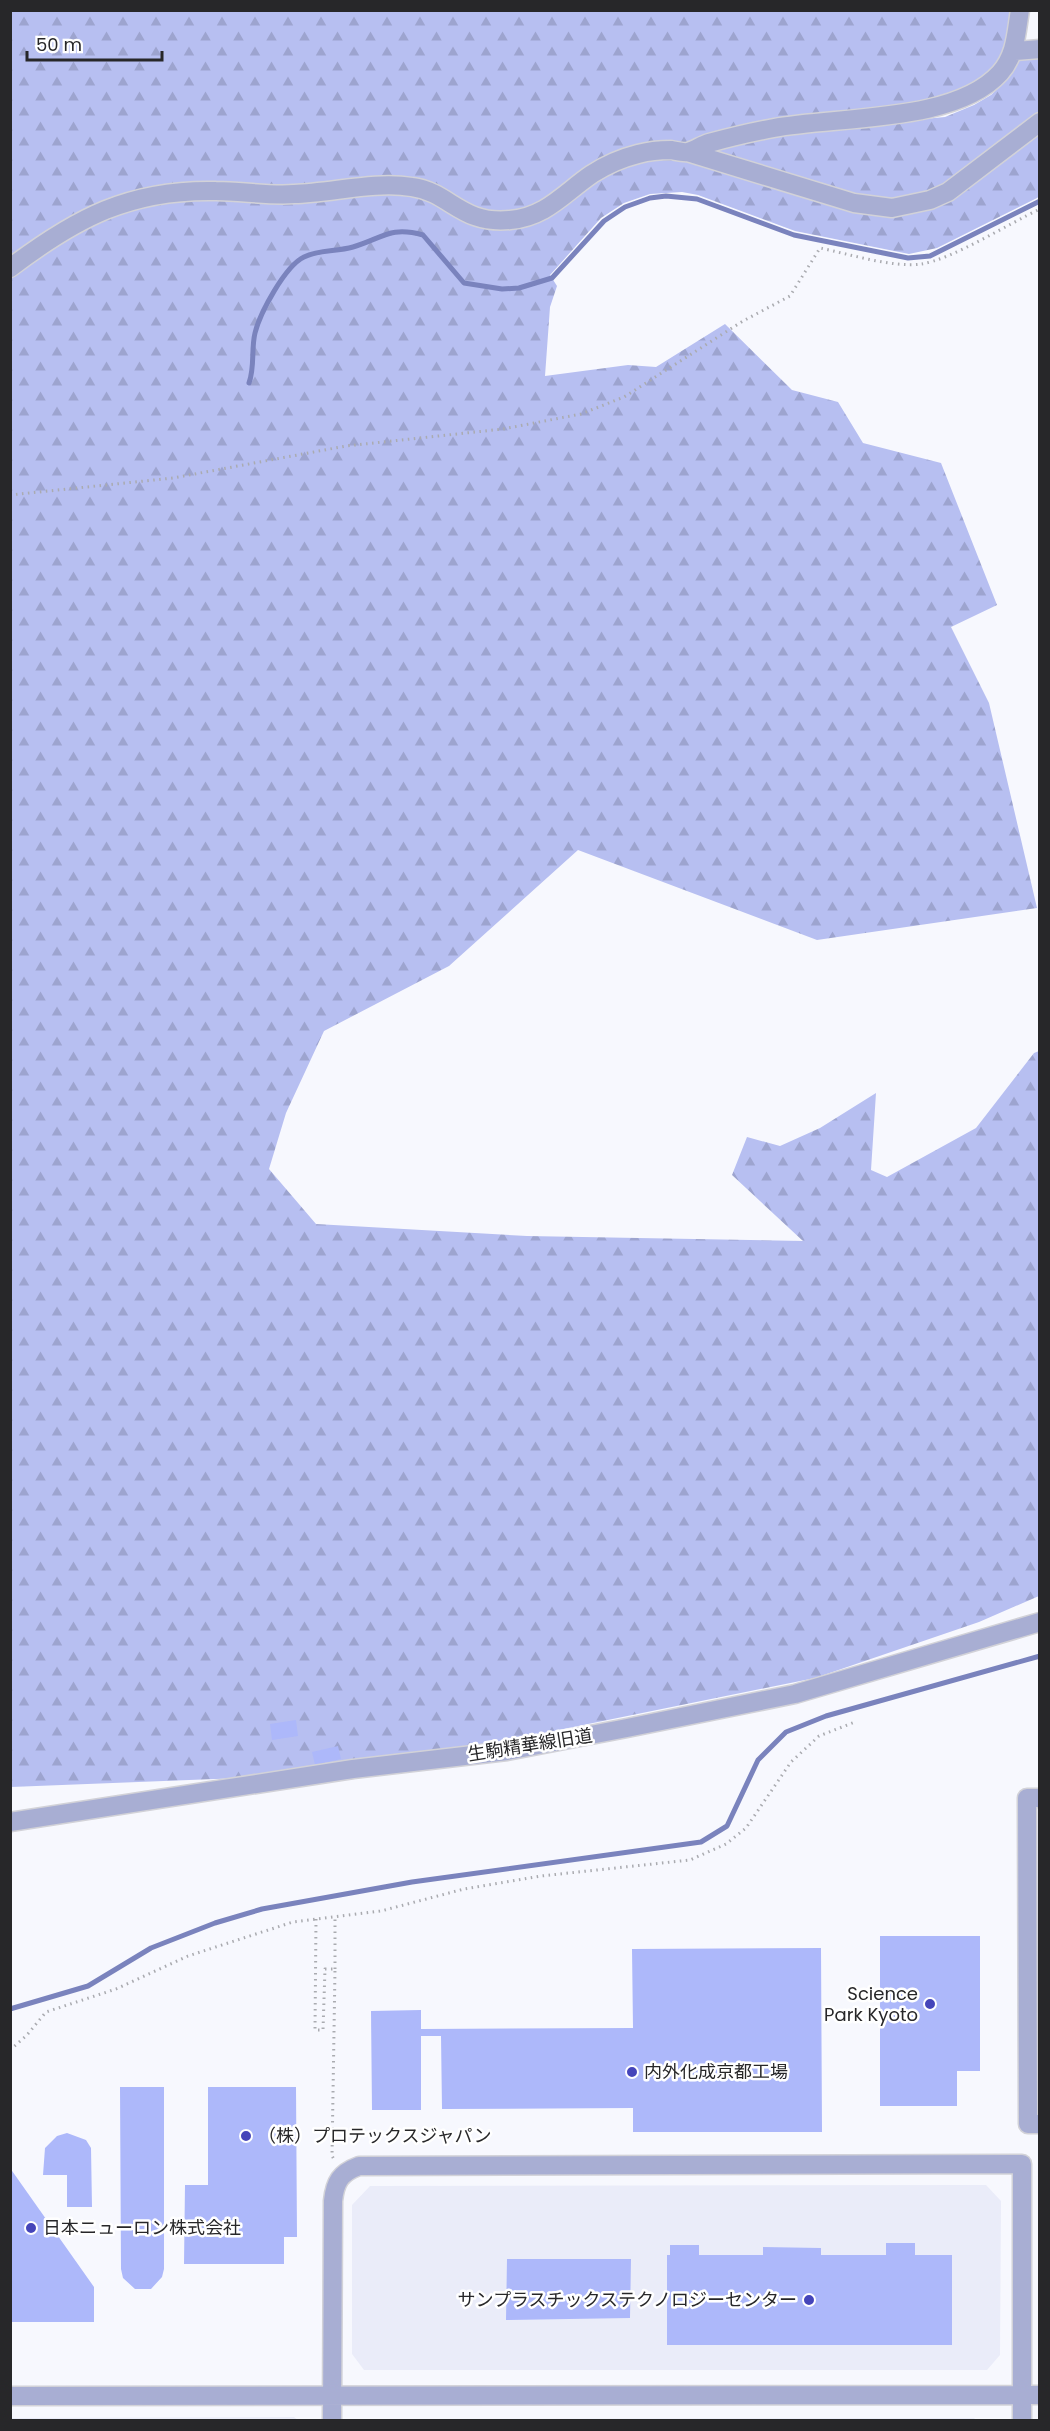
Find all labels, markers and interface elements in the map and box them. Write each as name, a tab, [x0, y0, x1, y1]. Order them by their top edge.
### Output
scale bar	[27, 24, 162, 62]
text: 50 m	[36, 32, 82, 57]
street label: 生駒精華線旧道	[466, 1722, 594, 1767]
place label: Science Park Kyoto	[824, 1981, 918, 2027]
marker: Science Park Kyoto	[923, 1997, 937, 2011]
place label: 内外化成京都工場	[644, 2059, 788, 2084]
marker: 内外化成京都工場	[625, 2065, 639, 2079]
place label: （株）プロテックスジャパン	[258, 2123, 491, 2148]
marker: （株）プロテックスジャパン	[239, 2129, 253, 2143]
place label: 日本ニューロン株式会社	[43, 2215, 241, 2240]
marker: 日本ニューロン株式会社	[24, 2221, 38, 2235]
place label: サンプラスチックステクノロジーセンター	[458, 2287, 797, 2312]
marker: サンプラスチックステクノロジーセンター	[802, 2293, 816, 2307]

